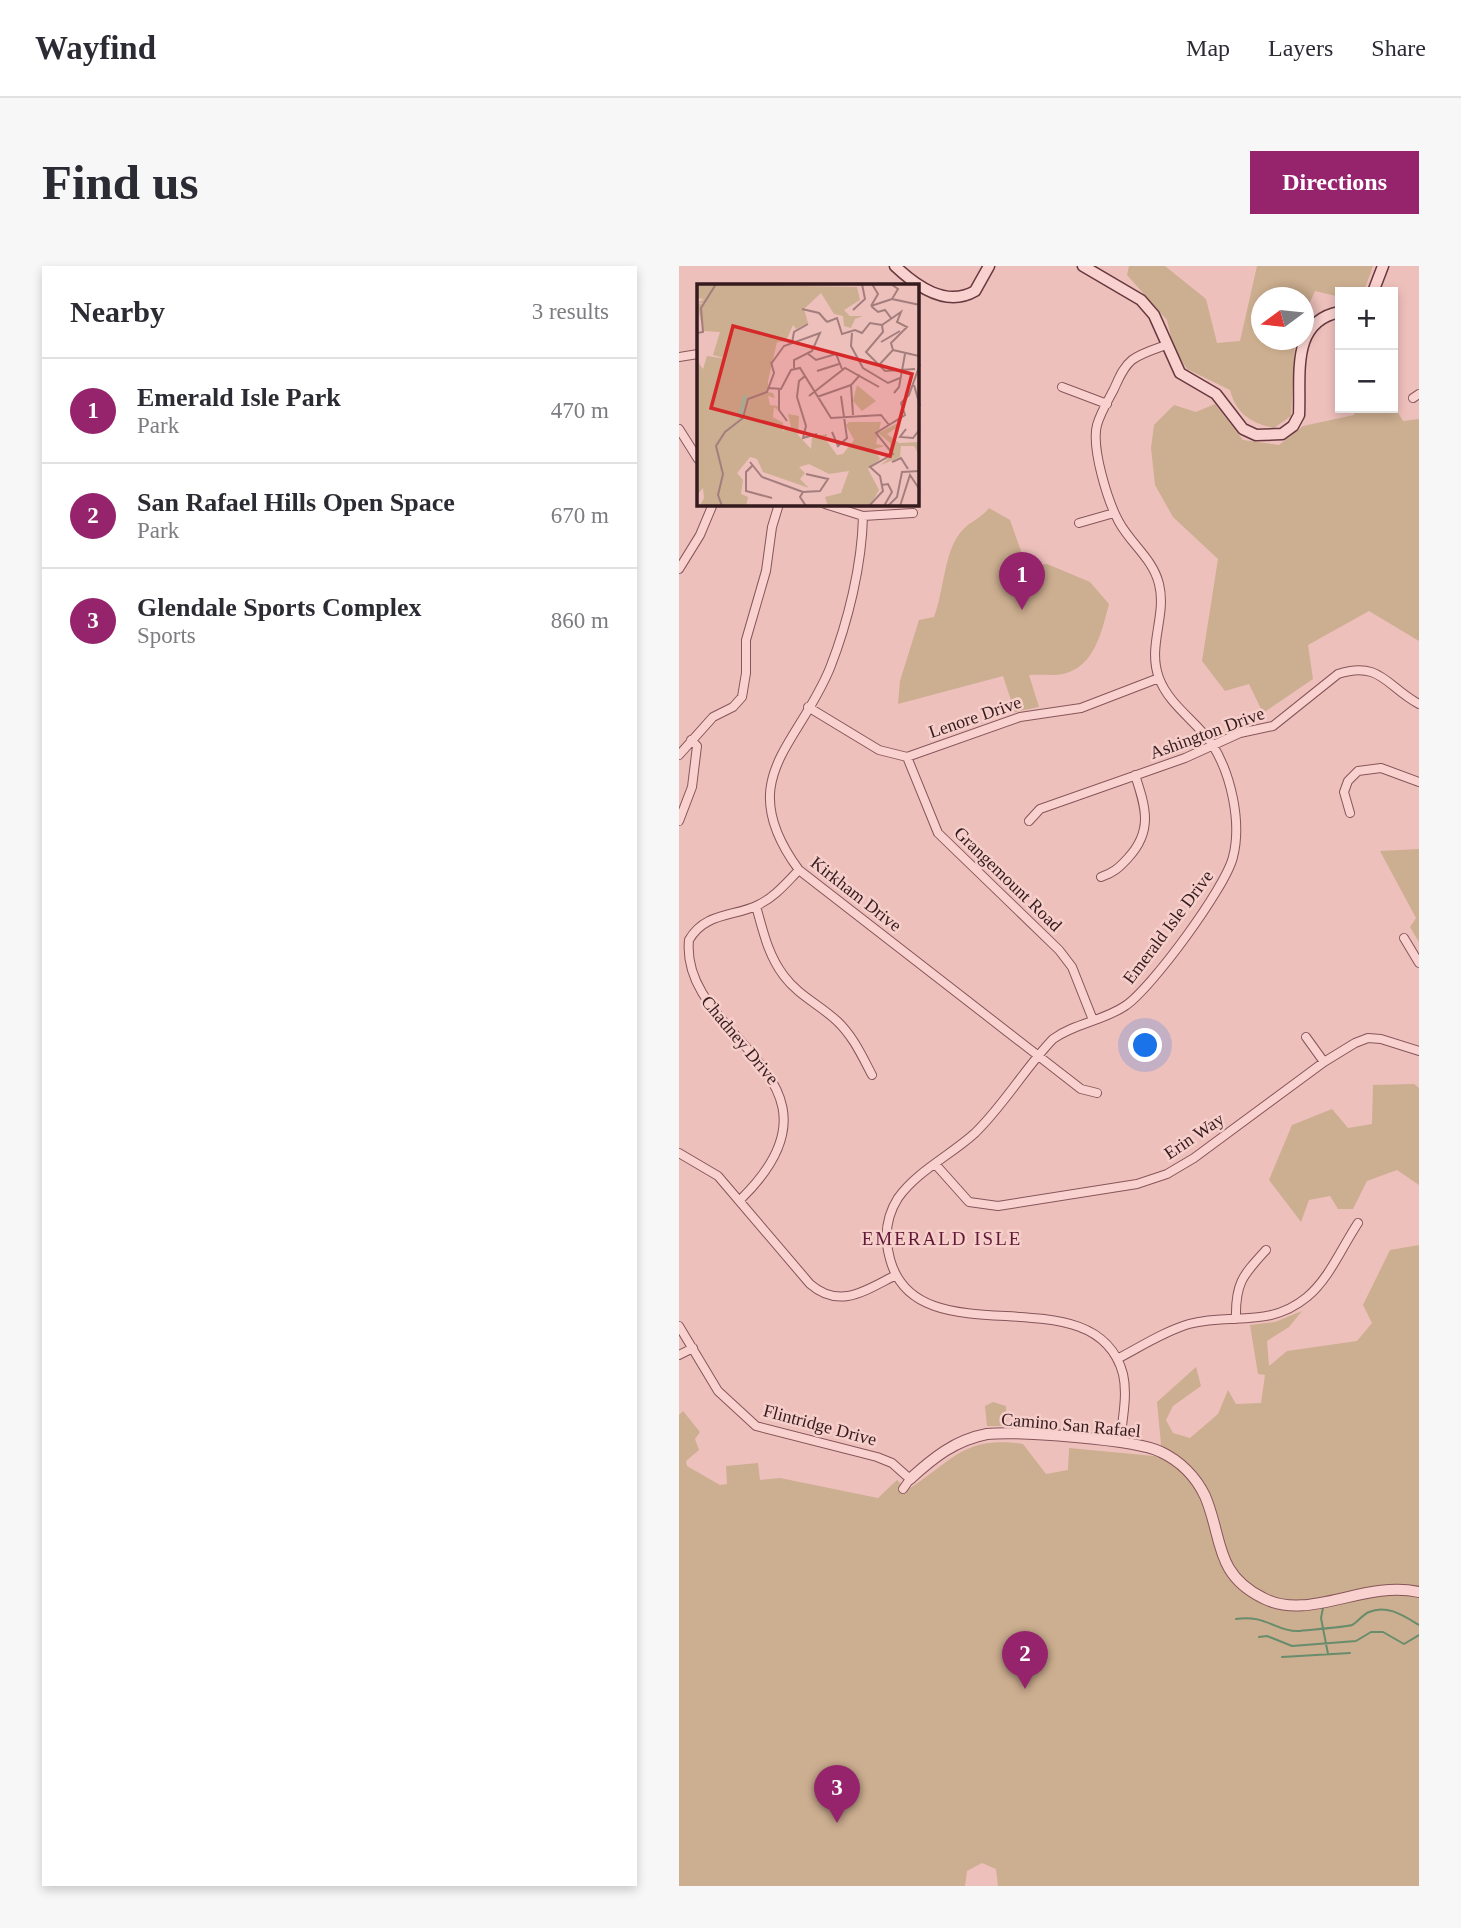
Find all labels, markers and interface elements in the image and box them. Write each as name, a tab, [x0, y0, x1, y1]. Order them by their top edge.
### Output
text: Wayfind	[35, 30, 156, 66]
text: Map	[1186, 35, 1230, 61]
text: Layers	[1268, 35, 1333, 61]
text: Share	[1371, 35, 1426, 61]
button: Directions	[1250, 151, 1419, 214]
text: Find us	[42, 155, 199, 210]
inset map	[697, 284, 919, 506]
north arrow	[1251, 287, 1314, 350]
map controls	[1335, 287, 1398, 413]
button: +	[1335, 287, 1398, 350]
text: Nearby	[70, 295, 165, 328]
text: 3 results	[532, 299, 609, 324]
button: −	[1335, 350, 1398, 413]
text: Emerald Isle Park	[137, 383, 341, 412]
text: 1	[87, 398, 99, 423]
text: 470 m	[551, 398, 609, 423]
text: Park	[137, 413, 179, 438]
text: San Rafael Hills Open Space	[137, 488, 455, 517]
text: 2	[87, 503, 99, 528]
text: 670 m	[551, 503, 609, 528]
text: Park	[137, 518, 179, 543]
pin: 1	[999, 552, 1045, 610]
text: Glendale Sports Complex	[137, 593, 422, 622]
text: 3	[87, 608, 99, 633]
text: 860 m	[551, 608, 609, 633]
text: Sports	[137, 623, 196, 648]
street label: Lenore Drive	[926, 692, 1024, 742]
street label: Ashington Drive	[1147, 703, 1267, 763]
street label: Grangemount Road	[950, 823, 1066, 935]
street label: Kirkham Drive	[807, 852, 905, 936]
street label: Emerald Isle Drive	[1119, 866, 1217, 988]
street label: Chadney Drive	[697, 992, 783, 1088]
your location	[1128, 1028, 1162, 1062]
street label: Erin Way	[1160, 1109, 1228, 1163]
district label: EMERALD ISLE	[862, 1228, 1022, 1249]
street label: Flintridge Drive	[761, 1400, 879, 1450]
street label: Camino San Rafael	[1000, 1409, 1142, 1441]
pin: 2	[1002, 1631, 1048, 1689]
pin: 3	[814, 1765, 860, 1823]

